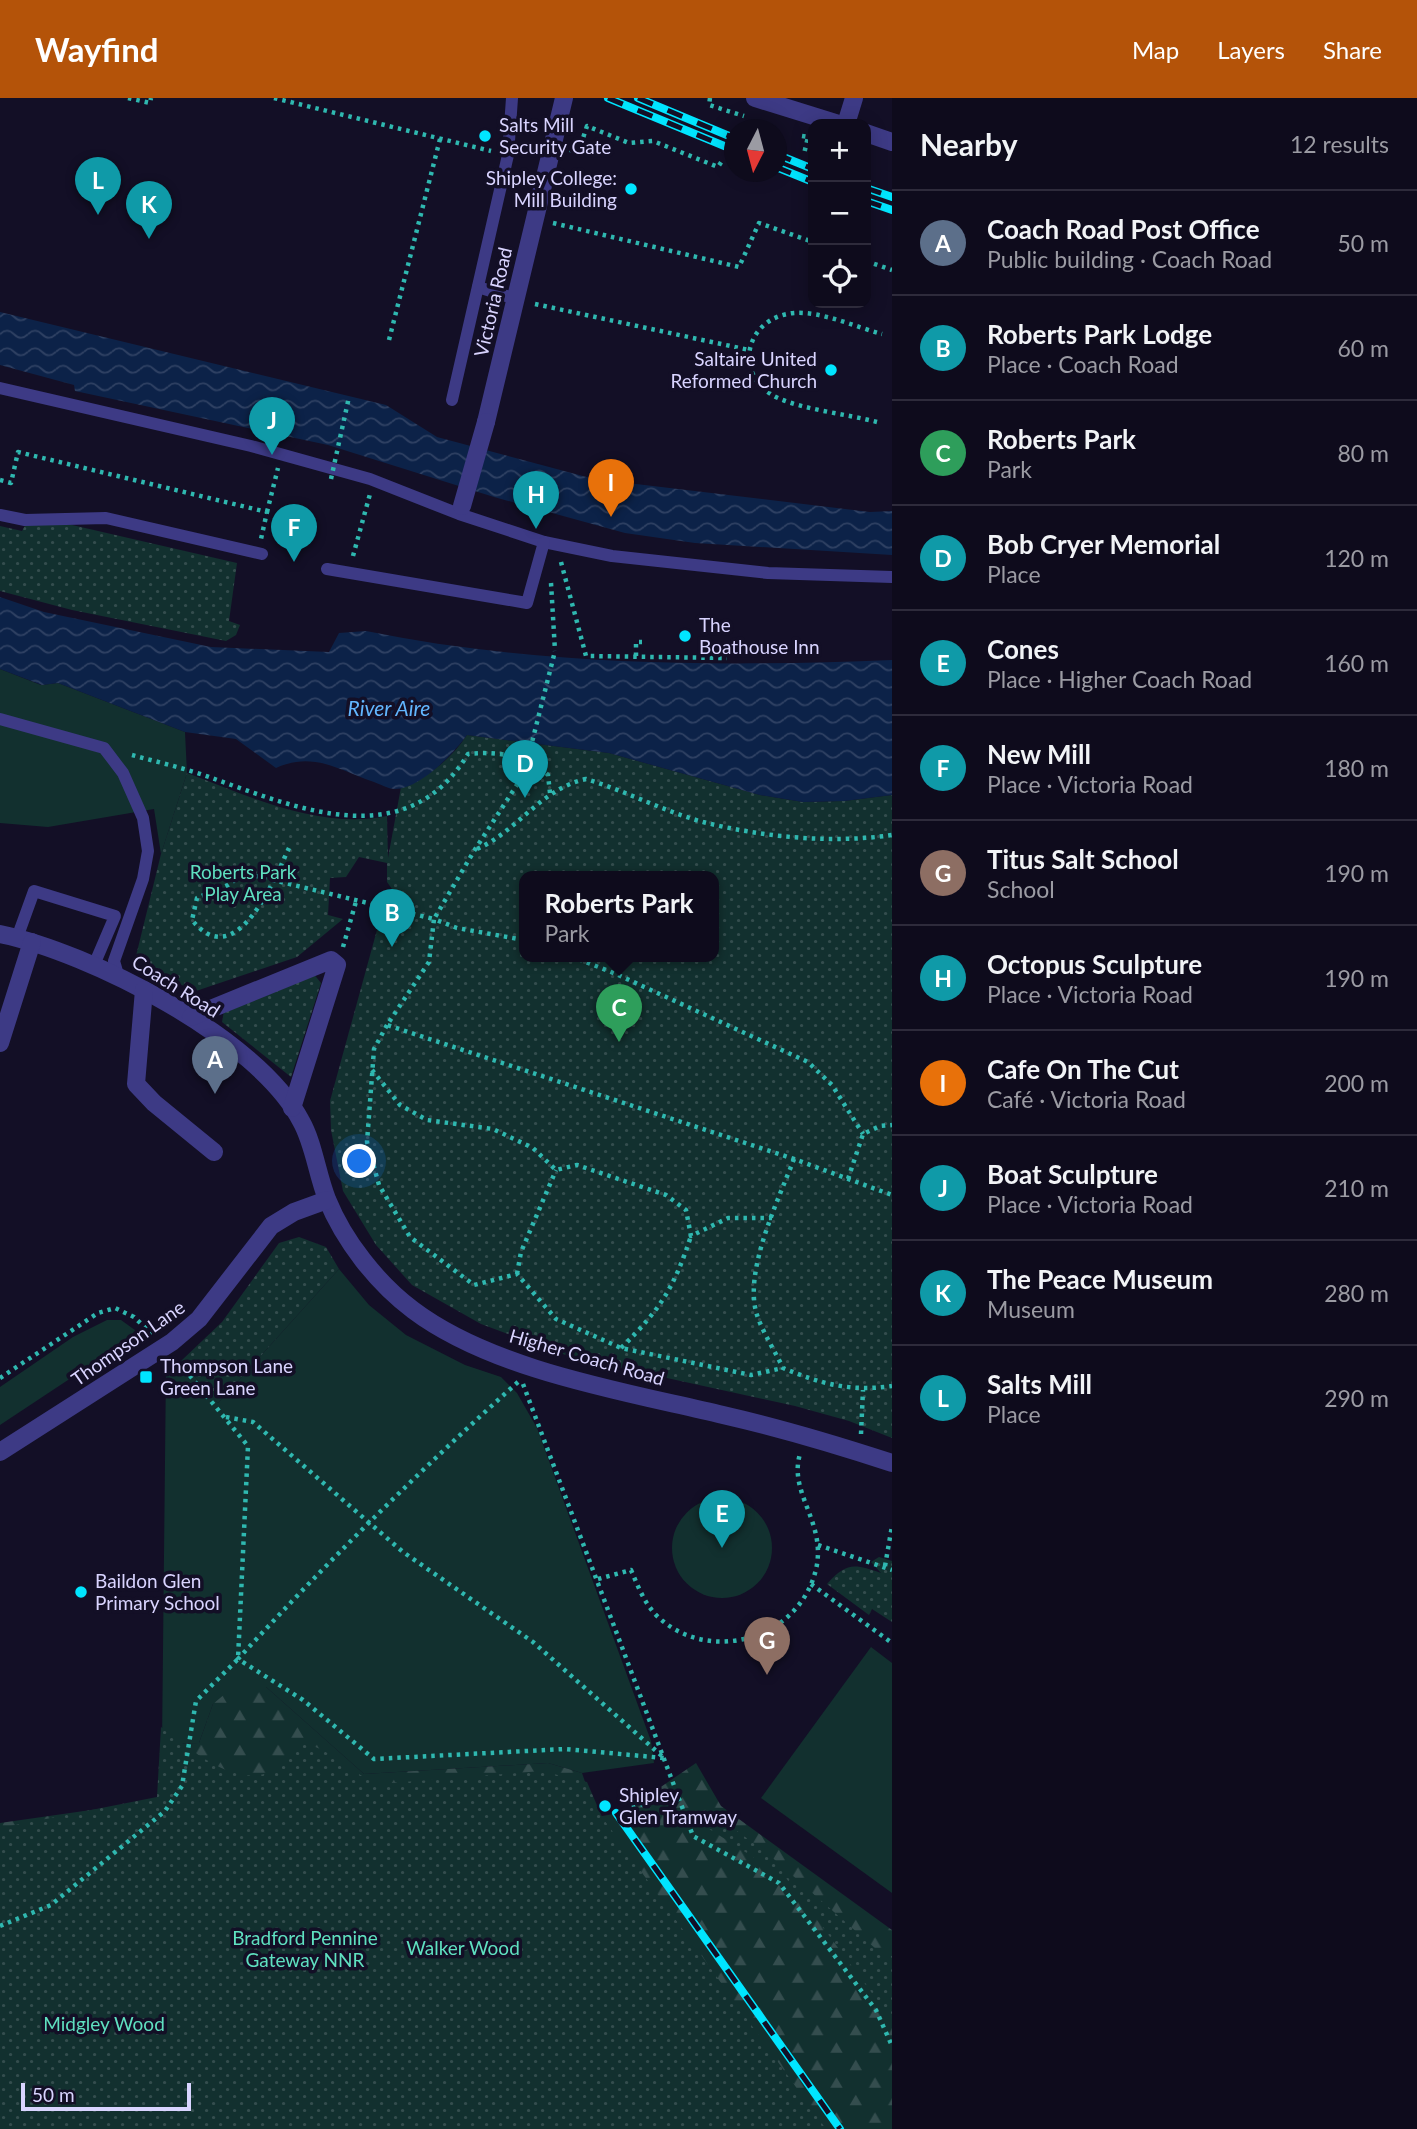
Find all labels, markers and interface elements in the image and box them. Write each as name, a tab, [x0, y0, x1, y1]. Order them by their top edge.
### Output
text: Wayfind	[35, 29, 159, 69]
text: Map	[1132, 35, 1179, 64]
text: Layers	[1217, 35, 1285, 64]
text: Share	[1323, 35, 1382, 64]
place label: Salts Mill Security Gate	[499, 113, 611, 158]
north arrow	[724, 119, 787, 182]
map controls	[808, 119, 871, 308]
button: +	[808, 119, 871, 182]
text: Nearby	[920, 126, 1018, 162]
marker: Salts Mill Security Gate	[477, 128, 493, 144]
text: 12 results	[1290, 130, 1389, 158]
pin: L	[75, 157, 121, 215]
place label: Shipley College: Mill Building	[486, 166, 617, 211]
pin: K	[126, 181, 172, 239]
marker: Shipley College: Mill Building	[623, 181, 639, 197]
button: −	[808, 182, 871, 245]
text: Coach Road Post Office	[987, 213, 1260, 245]
text: A	[935, 229, 951, 257]
text: 50 m	[1338, 229, 1389, 257]
street label: Victoria Road	[469, 245, 516, 359]
button: locate	[808, 245, 871, 308]
text: Public building · Coach Road	[987, 245, 1272, 273]
text: Roberts Park Lodge	[987, 318, 1212, 350]
text: B	[935, 334, 951, 362]
text: 60 m	[1338, 334, 1389, 362]
place label: Saltaire United Reformed Church	[670, 347, 817, 392]
text: Place · Coach Road	[987, 350, 1179, 378]
marker: Saltaire United Reformed Church	[823, 362, 839, 378]
pin: J	[249, 397, 295, 455]
text: Roberts Park	[987, 423, 1136, 455]
text: C	[935, 439, 951, 467]
text: 80 m	[1338, 439, 1389, 467]
text: Park	[987, 455, 1032, 483]
pin: I	[588, 459, 634, 517]
pin: H	[513, 471, 559, 529]
pin: F	[271, 504, 317, 562]
text: Bob Cryer Memorial	[987, 528, 1220, 560]
text: D	[934, 544, 952, 572]
text: 120 m	[1324, 544, 1389, 572]
text: Place	[987, 560, 1041, 588]
place label: The Boathouse Inn	[699, 613, 820, 658]
marker: The Boathouse Inn	[677, 628, 693, 644]
text: Cones	[987, 633, 1059, 665]
text: E	[936, 649, 950, 677]
text: 160 m	[1324, 649, 1389, 677]
text: Place · Higher Coach Road	[987, 665, 1252, 693]
water label: River Aire	[348, 695, 430, 720]
text: New Mill	[987, 738, 1091, 770]
pin: D	[502, 740, 548, 798]
text: F	[936, 754, 950, 782]
text: 180 m	[1324, 754, 1389, 782]
text: Place · Victoria Road	[987, 770, 1193, 798]
text: Titus Salt School	[987, 843, 1179, 875]
text: G	[935, 859, 951, 887]
text: 190 m	[1324, 859, 1389, 887]
park label: Roberts Park Play Area	[190, 860, 297, 905]
popup	[519, 871, 719, 962]
text: School	[987, 875, 1055, 903]
text: Roberts Park	[544, 887, 694, 919]
pin: B	[369, 889, 415, 947]
text: Park	[544, 919, 589, 947]
text: Octopus Sculpture	[987, 948, 1202, 980]
street label: Coach Road	[128, 949, 225, 1022]
text: H	[934, 964, 952, 992]
text: 190 m	[1324, 964, 1389, 992]
text: Place · Victoria Road	[987, 980, 1193, 1008]
pin: C	[596, 984, 642, 1042]
pin: A	[192, 1036, 238, 1094]
text: Cafe On The Cut	[987, 1053, 1179, 1085]
text: I	[940, 1069, 946, 1097]
text: 200 m	[1324, 1069, 1389, 1097]
text: Café · Victoria Road	[987, 1085, 1186, 1113]
your location	[342, 1144, 376, 1178]
text: Boat Sculpture	[987, 1158, 1158, 1190]
text: J	[938, 1174, 948, 1202]
text: 210 m	[1324, 1174, 1389, 1202]
text: Place · Victoria Road	[987, 1190, 1193, 1218]
text: The Peace Museum	[987, 1263, 1213, 1295]
text: K	[935, 1279, 951, 1307]
text: 280 m	[1324, 1279, 1389, 1307]
street label: Thompson Lane	[67, 1295, 189, 1390]
text: Museum	[987, 1295, 1075, 1323]
street label: Higher Coach Road	[507, 1323, 667, 1390]
place label: Thompson Lane Green Lane	[160, 1354, 293, 1399]
text: Salts Mill	[987, 1368, 1092, 1400]
marker: Thompson Lane Green Lane	[138, 1369, 154, 1385]
text: L	[937, 1384, 949, 1412]
text: 290 m	[1324, 1384, 1389, 1412]
text: Place	[987, 1400, 1041, 1428]
pin: E	[699, 1490, 745, 1548]
place label: Baildon Glen Primary School	[95, 1569, 220, 1614]
marker: Baildon Glen Primary School	[73, 1584, 89, 1600]
pin: G	[744, 1617, 790, 1675]
place label: Shipley Glen Tramway	[619, 1783, 737, 1828]
marker: Shipley Glen Tramway	[597, 1798, 613, 1814]
park label: Bradford Pennine Gateway NNR	[232, 1926, 378, 1971]
park label: Walker Wood	[406, 1936, 520, 1959]
park label: Midgley Wood	[43, 2012, 165, 2035]
scale bar	[21, 2080, 191, 2112]
text: 50 m	[32, 2083, 75, 2106]

